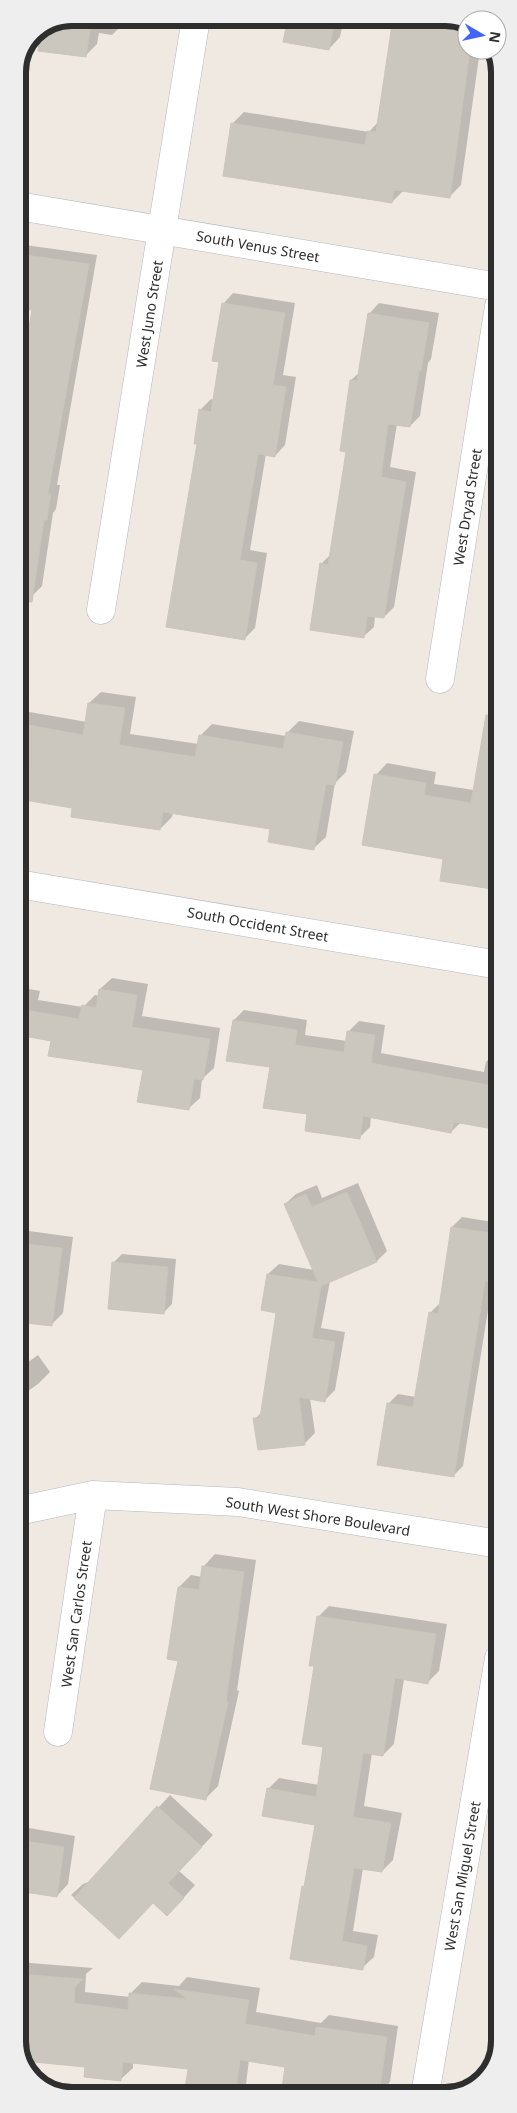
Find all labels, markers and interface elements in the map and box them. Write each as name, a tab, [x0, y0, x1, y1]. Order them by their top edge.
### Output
north arrow	[457, 10, 507, 60]
text: N	[485, 30, 506, 44]
street label: South Venus Street	[195, 226, 321, 266]
street label: West Juno Street	[131, 259, 167, 369]
street label: West Dryad Street	[448, 447, 486, 567]
street label: South Occident Street	[186, 902, 330, 946]
street label: South West Shore Boulevard	[224, 1492, 412, 1540]
street label: West San Carlos Street	[56, 1539, 96, 1689]
street label: West San Miguel Street	[439, 1800, 485, 1952]

